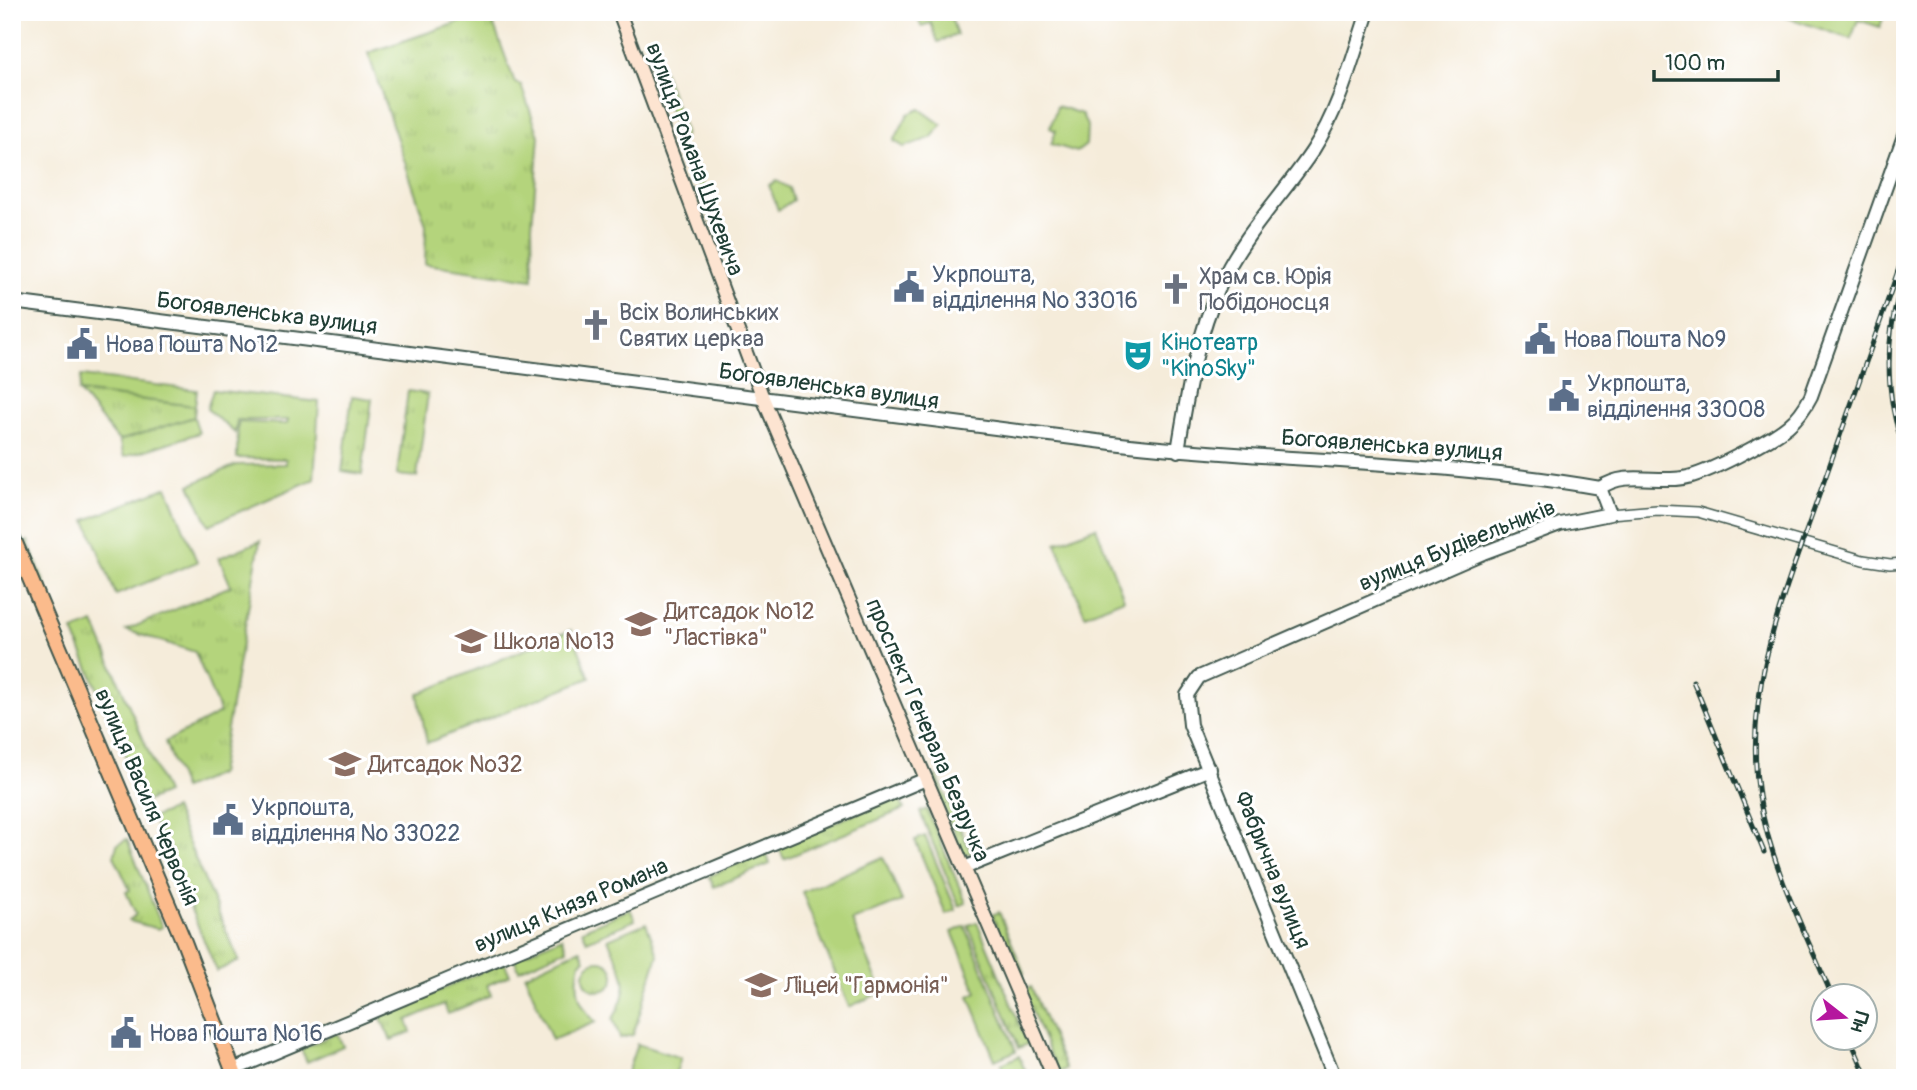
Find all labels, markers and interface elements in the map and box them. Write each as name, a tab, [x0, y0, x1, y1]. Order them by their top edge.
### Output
scale bar	[1654, 38, 1779, 82]
street label: вулиця Романа Шухевича	[639, 39, 751, 279]
text: 100 m	[1665, 50, 1725, 77]
place label: Укрпошта, відділення № 33016	[932, 260, 1138, 315]
place label: Храм св. Юрія Побідоносця	[1199, 262, 1332, 317]
public building icon: Укрпошта, відділення № 33016	[892, 270, 926, 304]
church icon: Храм св. Юрія Побідоносця	[1159, 272, 1193, 306]
street label: Богоявленська вулиця	[155, 285, 379, 341]
place label: Всіх Волинських Святих церква	[619, 298, 779, 353]
church icon: Всіх Волинських Святих церква	[579, 308, 613, 342]
public building icon: Нова Пошта №9	[1523, 322, 1557, 356]
place label: Нова Пошта №9	[1563, 325, 1726, 354]
public building icon: Нова Пошта №12	[65, 327, 99, 361]
place label: Кінотеатр "KinoSky"	[1161, 328, 1258, 383]
place label: Нова Пошта №12	[105, 330, 278, 359]
theatre icon: Кінотеатр "KinoSky"	[1121, 338, 1155, 372]
street label: Богоявленська вулиця	[717, 356, 941, 416]
place label: Укрпошта, відділення 33008	[1587, 369, 1765, 424]
public building icon: Укрпошта, відділення 33008	[1547, 379, 1581, 413]
street label: Богоявленська вулиця	[1280, 423, 1504, 467]
street label: вулиця Будівельників	[1354, 492, 1560, 598]
street label: проспект Генерала Безручка	[859, 594, 997, 866]
place label: Дитсадок №12 "Ластівка"	[663, 597, 815, 652]
school or university icon: Дитсадок №12 "Ластівка"	[624, 607, 658, 641]
school or university icon: Школа №13	[454, 624, 488, 658]
place label: Школа №13	[494, 627, 615, 656]
street label: вулиця Василя Червонія	[88, 684, 206, 910]
school or university icon: Дитсадок №32	[328, 747, 362, 781]
place label: Дитсадок №32	[367, 750, 523, 779]
street label: Фабрична вулиця	[1228, 787, 1318, 953]
place label: Укрпошта, відділення № 33022	[251, 793, 460, 848]
public building icon: Укрпошта, відділення № 33022	[211, 803, 245, 837]
street label: вулиця Князя Романа	[470, 851, 672, 959]
school or university icon: Ліцей "Гармонія"	[744, 968, 778, 1002]
place label: Ліцей "Гармонія"	[783, 971, 949, 1000]
north arrow	[1808, 982, 1878, 1052]
text: Пн	[1845, 1008, 1874, 1035]
public building icon: Нова Пошта №16	[109, 1016, 143, 1050]
place label: Нова Пошта №16	[149, 1019, 323, 1048]

